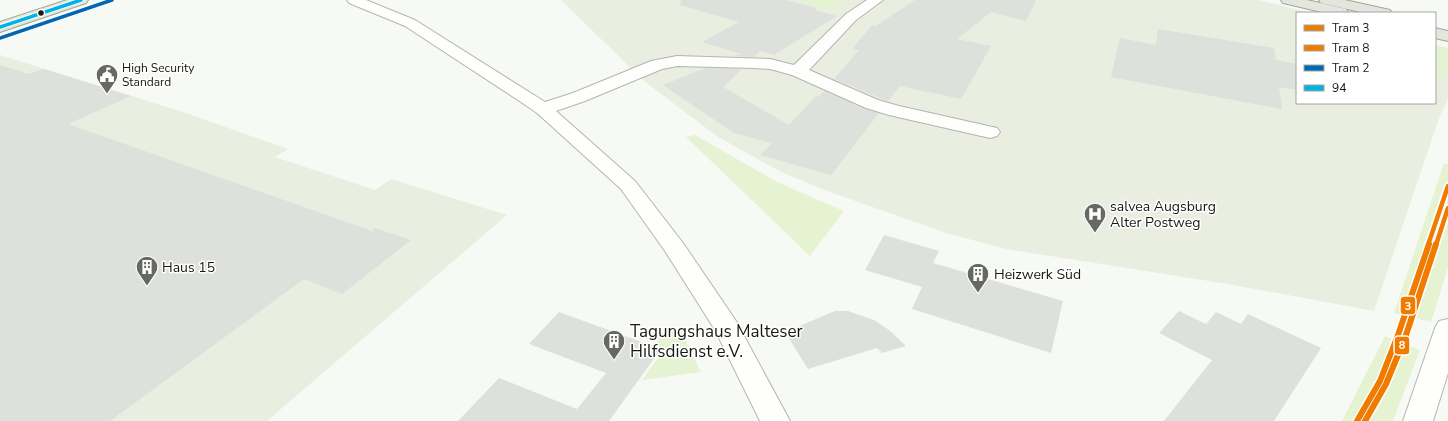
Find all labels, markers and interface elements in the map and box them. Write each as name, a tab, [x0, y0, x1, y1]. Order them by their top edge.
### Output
unlabelled marker	[36, 8, 46, 18]
legend	[1296, 12, 1436, 104]
text: Tram 3	[1332, 20, 1369, 36]
text: Tram 8	[1332, 40, 1369, 56]
place label: High Security Standard	[122, 60, 195, 90]
text: Tram 2	[1332, 60, 1369, 76]
public building icon: High Security Standard	[94, 62, 120, 95]
text: 94	[1332, 80, 1346, 96]
place label: salvea Augsburg Alter Postweg	[1110, 197, 1216, 232]
hospital icon: salvea Augsburg Alter Postweg	[1082, 201, 1108, 234]
building icon: Haus 15	[134, 254, 160, 287]
place label: Haus 15	[162, 258, 215, 277]
building icon: Heizwerk Süd	[965, 261, 991, 294]
place label: Heizwerk Süd	[994, 265, 1081, 284]
line badge: 3	[1400, 296, 1416, 315]
text: 3	[1405, 299, 1411, 314]
place label: Tagungshaus Malteser Hilfsdienst e.V.	[630, 320, 803, 363]
building icon: Tagungshaus Malteser Hilfsdienst e.V.	[601, 328, 627, 361]
line badge: 8	[1394, 336, 1410, 355]
text: 8	[1399, 338, 1406, 353]

